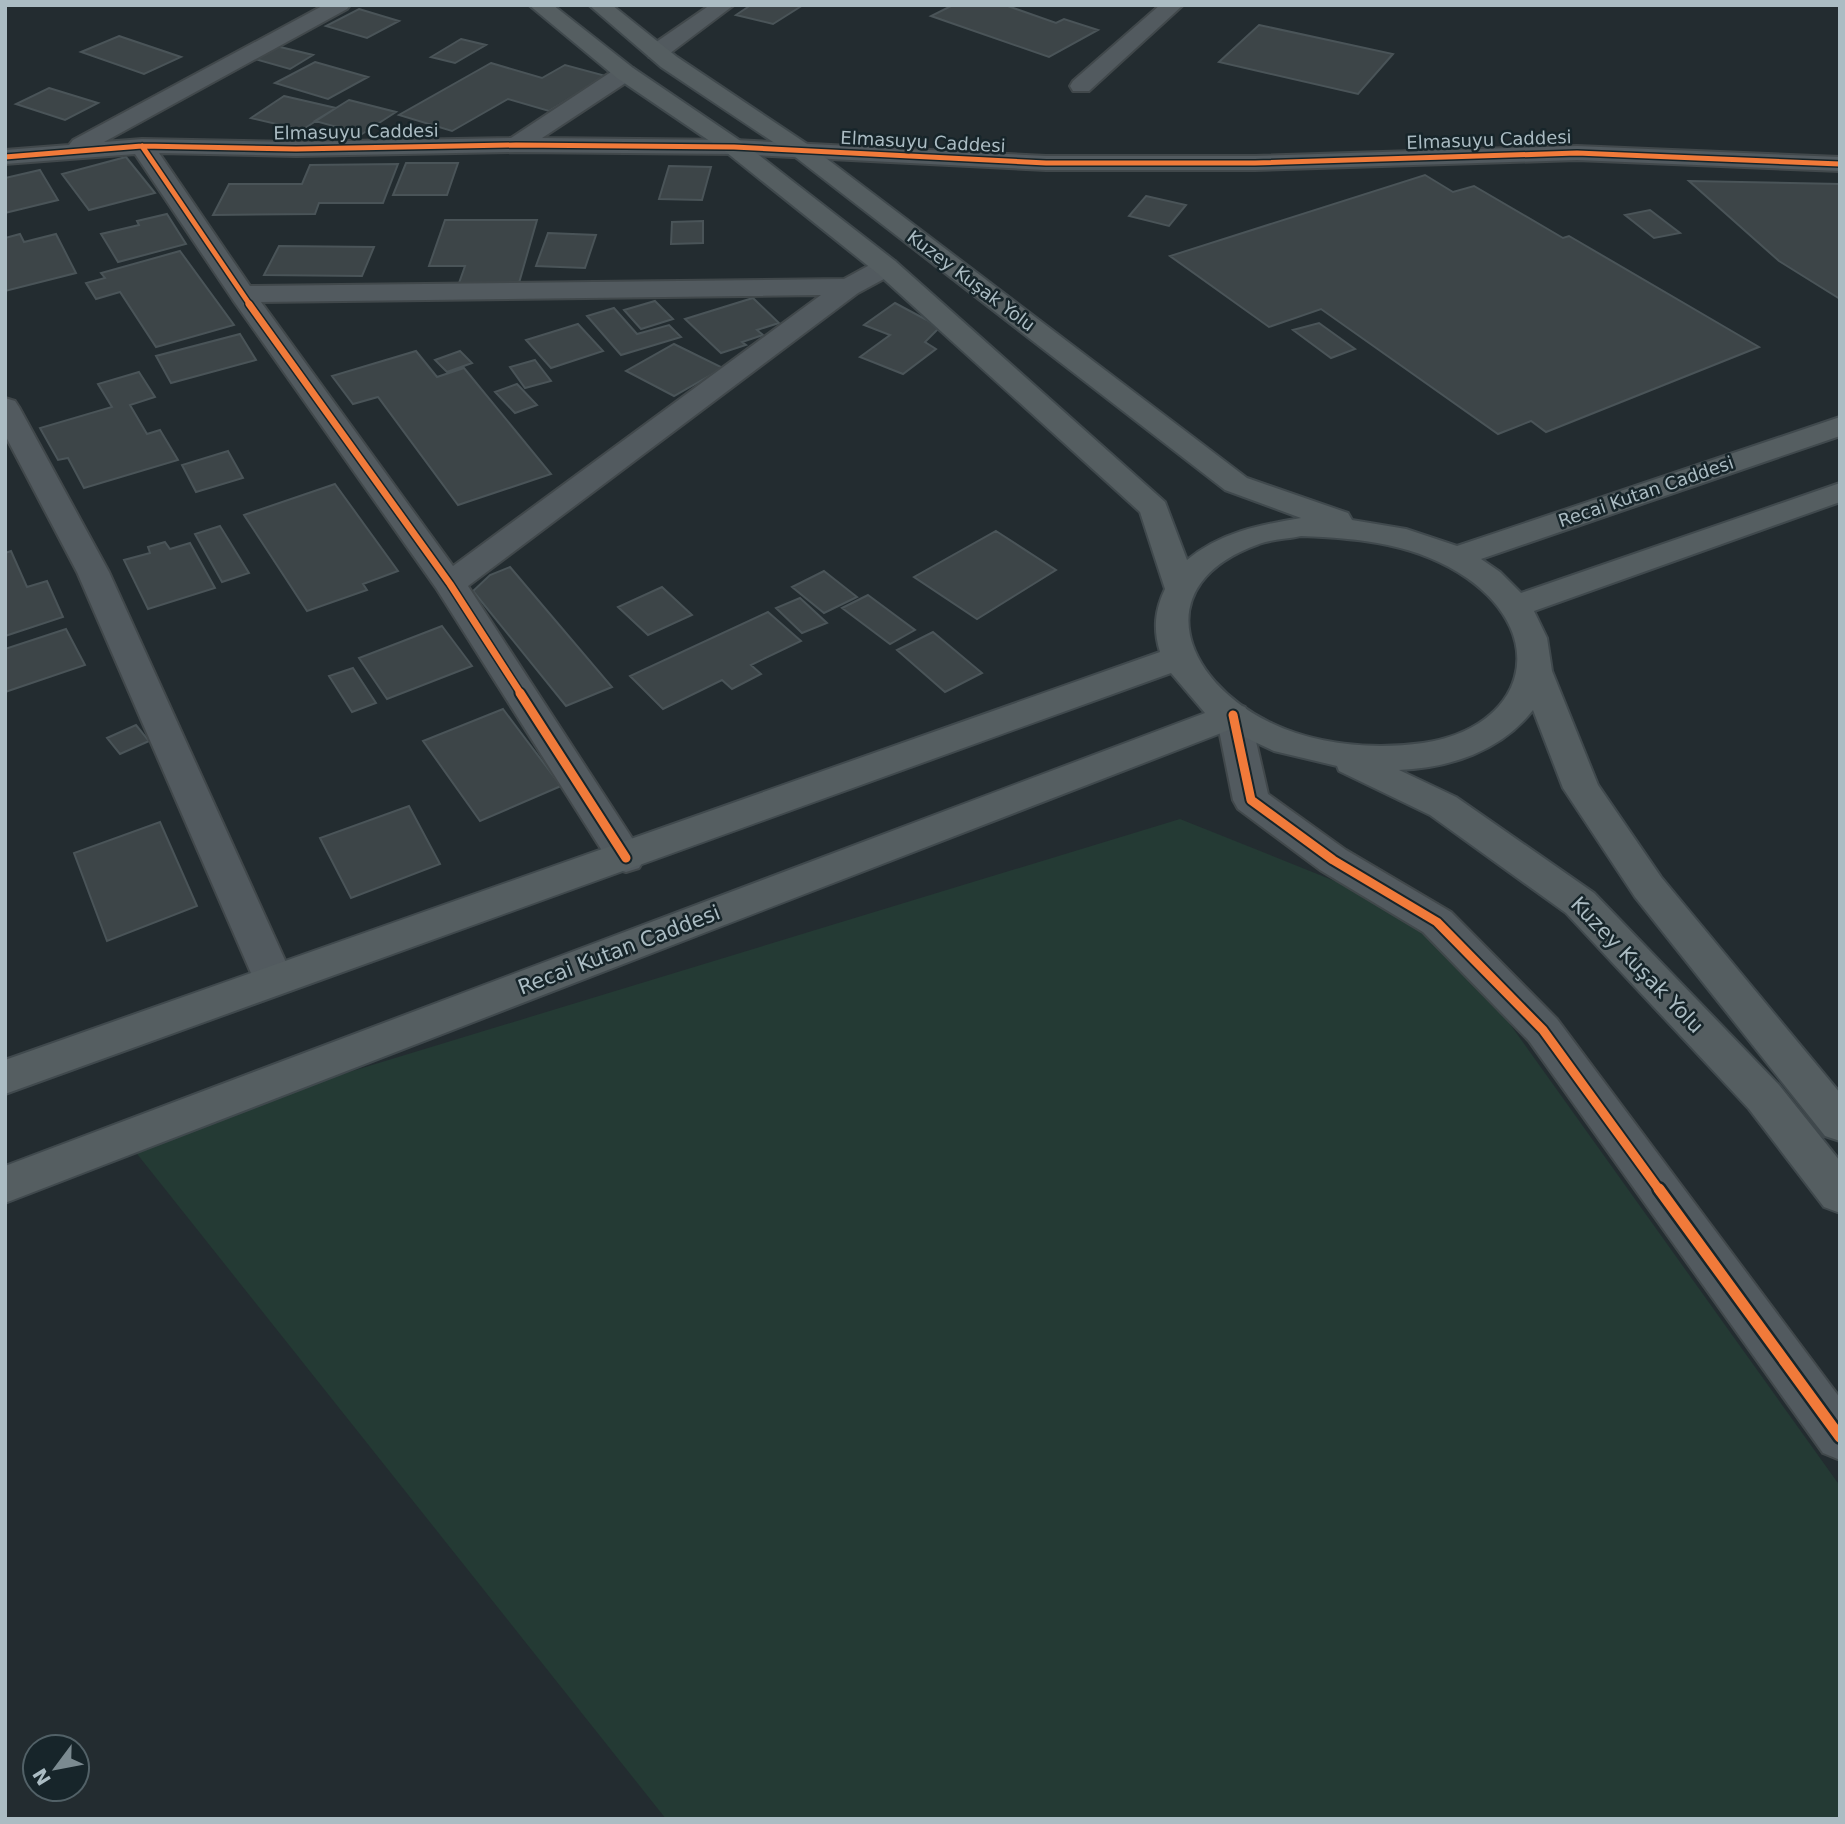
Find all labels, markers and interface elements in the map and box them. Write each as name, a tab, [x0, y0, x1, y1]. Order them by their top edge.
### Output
street label: Elmasuyu Caddesi	[273, 120, 439, 143]
street label: Elmasuyu Caddesi	[1406, 126, 1572, 153]
street label: Elmasuyu Caddesi	[840, 127, 1006, 156]
street label: Kuzey Kuşak Yolu	[903, 226, 1039, 335]
street label: Recai Kutan Caddesi	[1555, 452, 1736, 531]
street label: Kuzey Kuşak Yolu	[1566, 892, 1708, 1038]
street label: Recai Kutan Caddesi	[515, 900, 723, 1000]
north arrow	[21, 1733, 91, 1803]
text: N	[28, 1764, 55, 1790]

